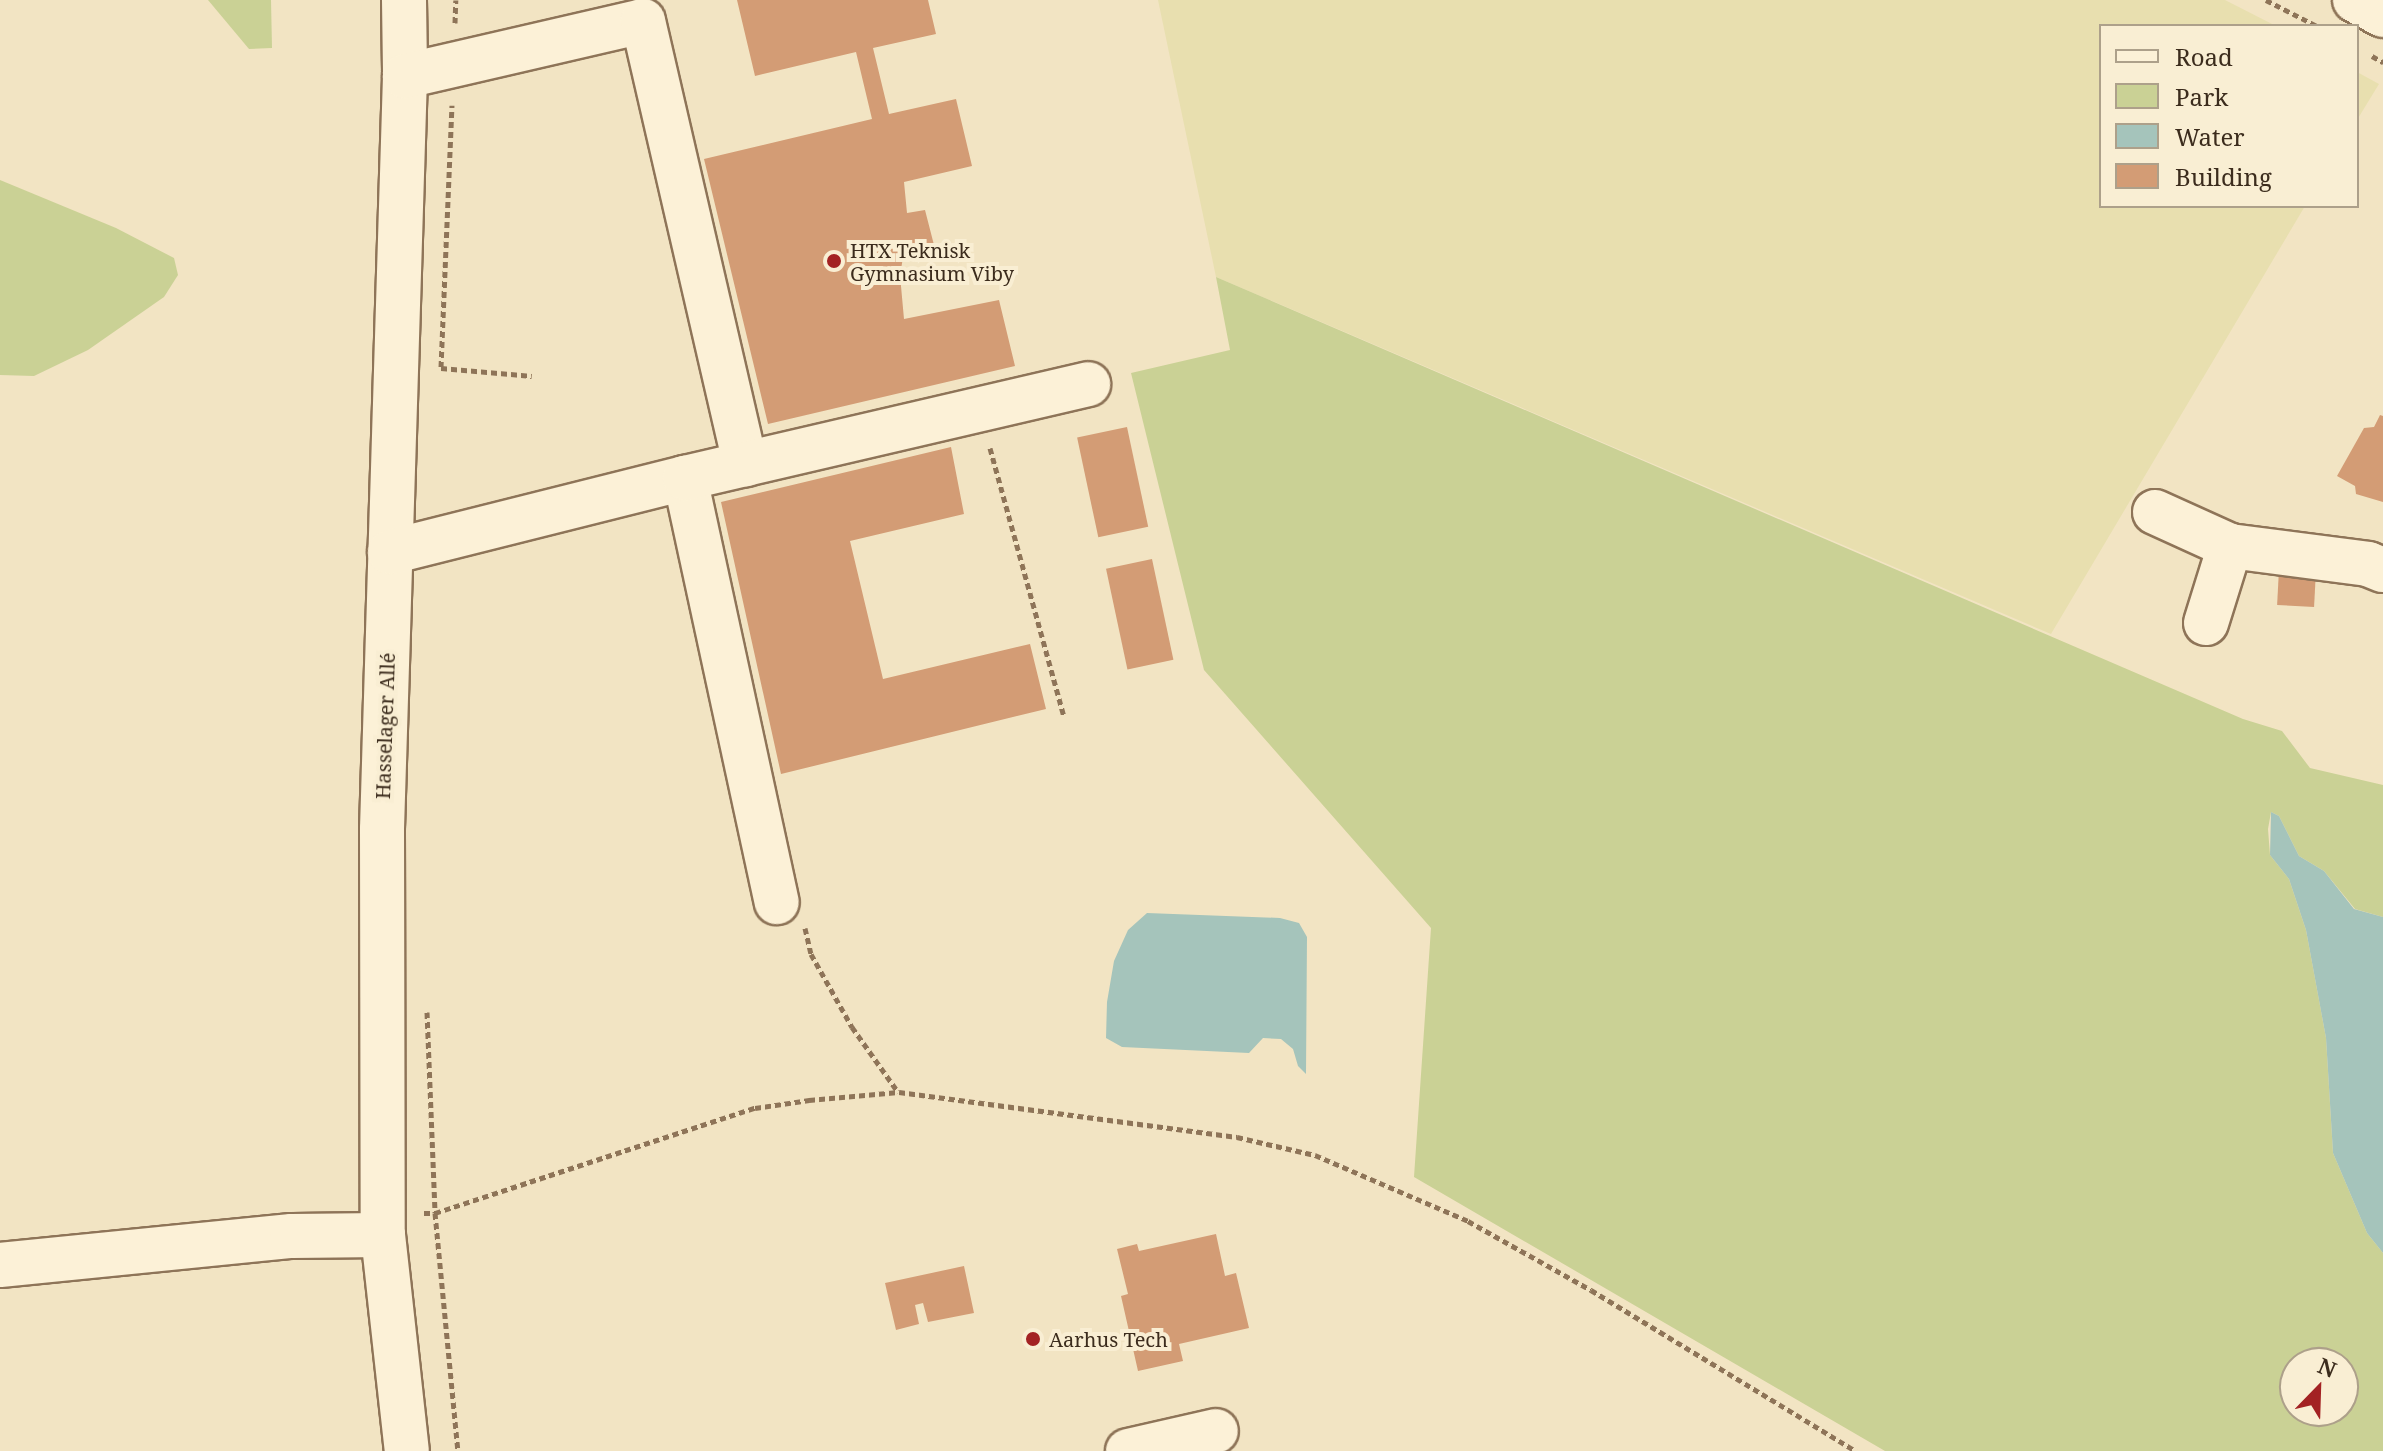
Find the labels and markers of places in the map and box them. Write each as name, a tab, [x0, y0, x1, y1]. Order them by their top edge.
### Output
place label: HTX Teknisk Gymnasium Viby	[850, 238, 1014, 285]
marker: HTX Teknisk Gymnasium Viby	[825, 252, 843, 270]
place label: Aarhus Tech	[1049, 1327, 1168, 1351]
marker: Aarhus Tech	[1024, 1330, 1042, 1348]

